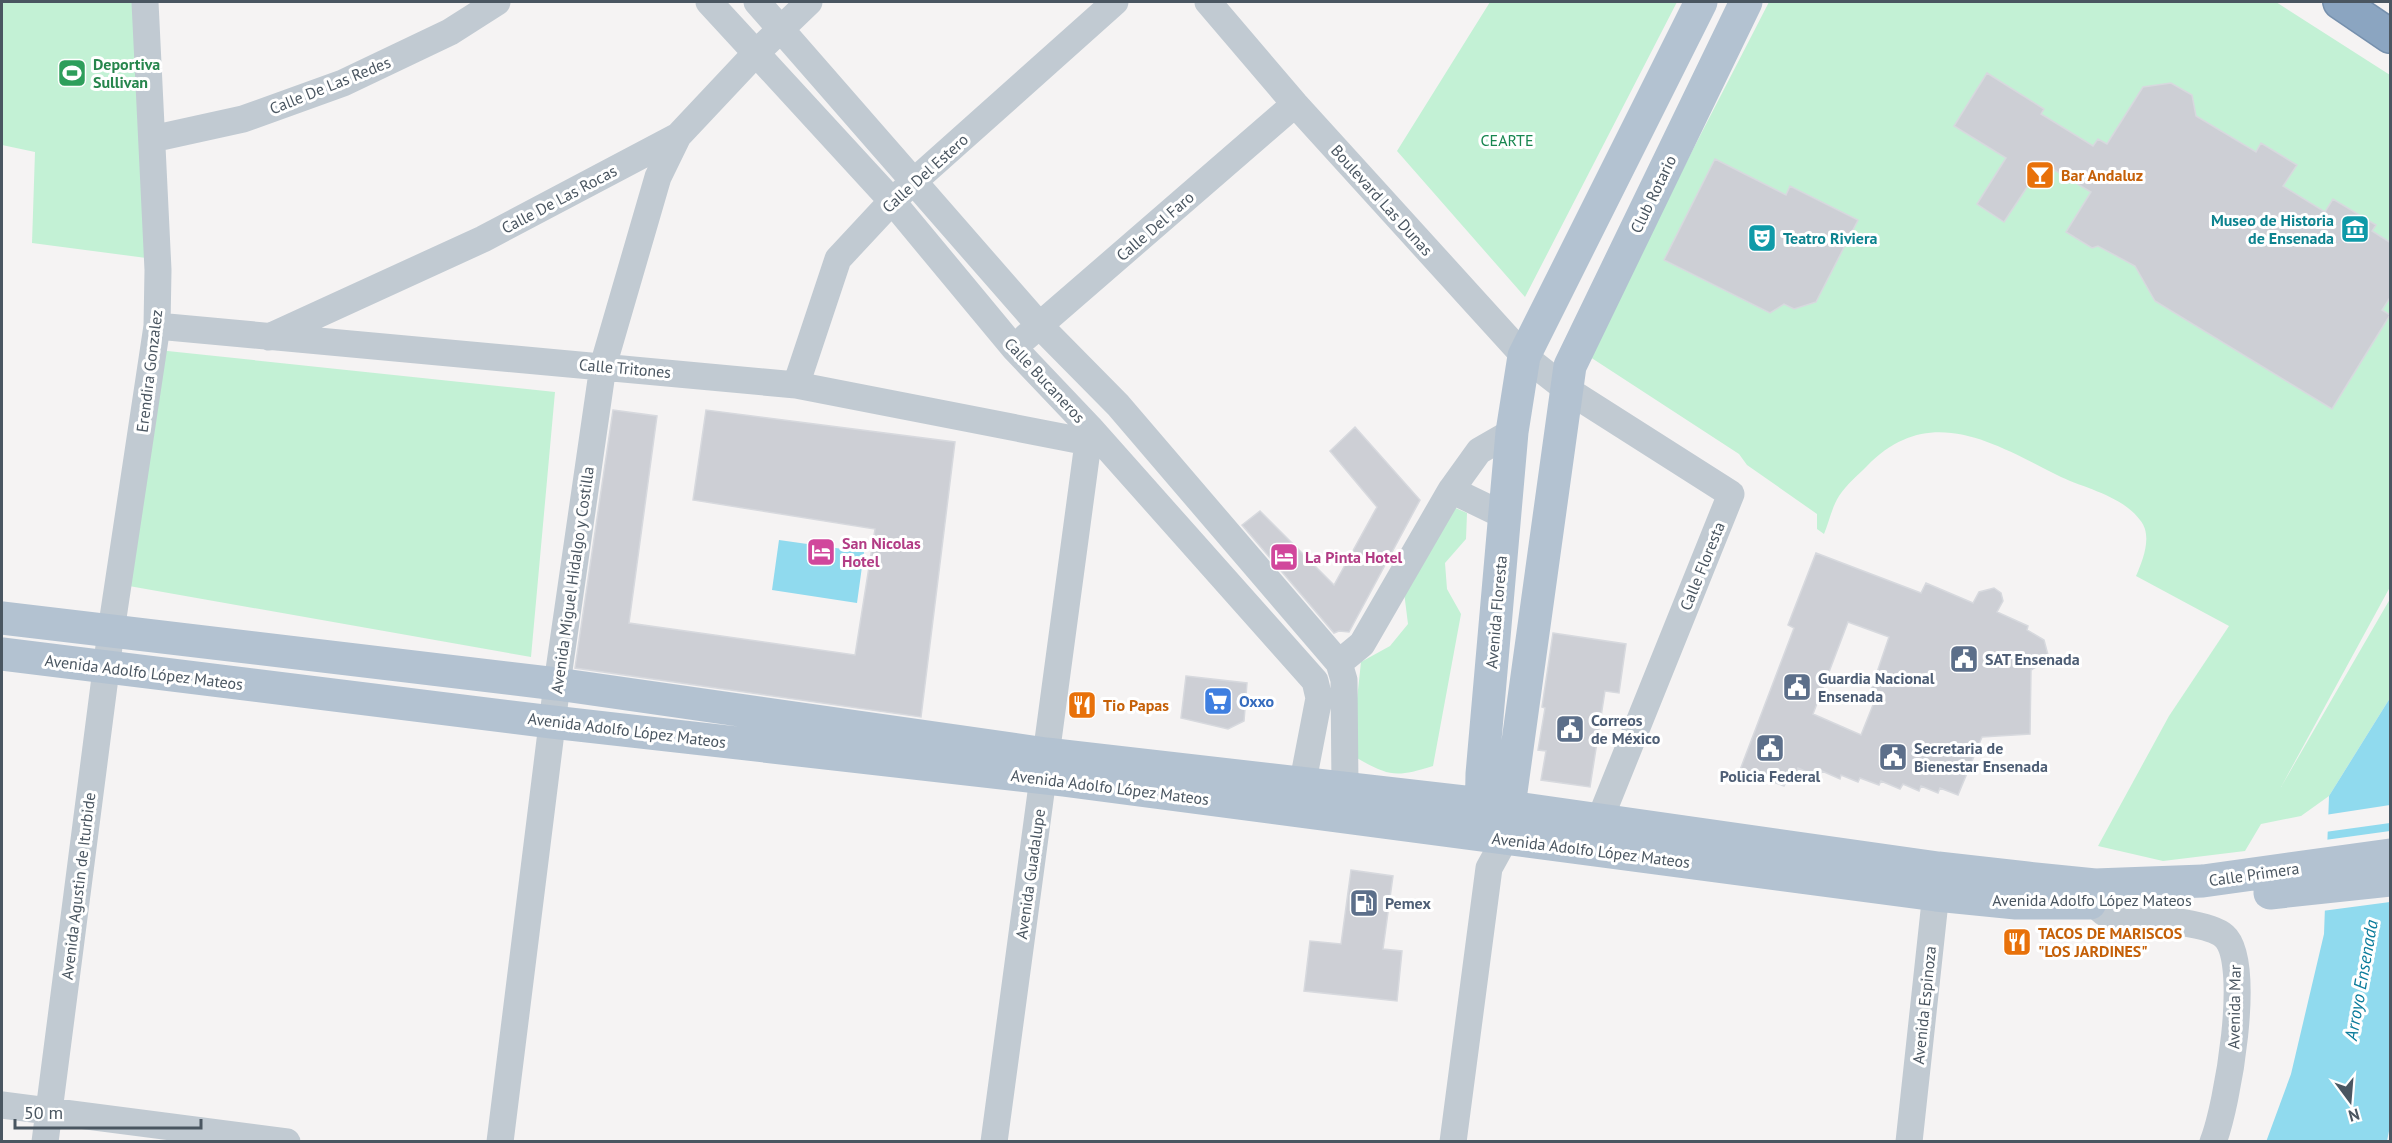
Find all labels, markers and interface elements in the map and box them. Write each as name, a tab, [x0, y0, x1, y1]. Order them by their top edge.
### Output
street label: Calle De Las Redes	[267, 52, 394, 118]
place label: Deportiva Sullivan	[93, 54, 160, 92]
sports icon: Deportiva Sullivan	[56, 57, 88, 89]
street label: Calle Del Estero	[878, 129, 972, 217]
park label: CEARTE	[1480, 130, 1534, 150]
street label: Boulevard Las Dunas	[1327, 140, 1437, 260]
street label: Club Rotario	[1626, 152, 1680, 236]
bar icon: Bar Andaluz	[2024, 159, 2056, 191]
street label: Calle De Las Rocas	[498, 160, 620, 238]
place label: Bar Andaluz	[2061, 165, 2143, 185]
street label: Calle Del Faro	[1112, 187, 1198, 265]
place label: Museo de Historia de Ensenada	[2211, 210, 2334, 248]
museum icon: Museo de Historia de Ensenada	[2339, 213, 2371, 245]
theatre icon: Teatro Riviera	[1746, 222, 1778, 254]
place label: Teatro Riviera	[1783, 228, 1878, 248]
street label: Erendira Gonzalez	[132, 309, 166, 433]
street label: Calle Bucaneros	[1000, 333, 1090, 427]
street label: Calle Tritones	[578, 354, 672, 382]
street label: Avenida Miguel Hidalgo y Costilla	[546, 465, 598, 695]
street label: Calle Floresta	[1675, 519, 1729, 613]
place label: San Nicolas Hotel	[842, 533, 921, 571]
hotel icon: San Nicolas Hotel	[805, 536, 837, 568]
hotel icon: La Pinta Hotel	[1268, 541, 1300, 573]
place label: La Pinta Hotel	[1305, 547, 1403, 567]
street label: Avenida Floresta	[1481, 555, 1511, 669]
public building icon: SAT Ensenada	[1948, 643, 1980, 675]
place label: SAT Ensenada	[1985, 649, 2080, 669]
street label: Avenida Adolfo López Mateos	[44, 650, 244, 694]
place label: Guardia Nacional Ensenada	[1818, 668, 1935, 706]
public building icon: Guardia Nacional Ensenada	[1781, 671, 1813, 703]
supermarket icon: Oxxo	[1202, 685, 1234, 717]
restaurant icon: Tio Papas	[1066, 689, 1098, 721]
place label: Oxxo	[1239, 691, 1275, 711]
place label: Tio Papas	[1103, 695, 1169, 715]
street label: Avenida Adolfo López Mateos	[527, 708, 727, 752]
place label: Correos de México	[1591, 710, 1661, 748]
public building icon: Correos de México	[1554, 713, 1586, 745]
public building icon: Policia Federal	[1754, 732, 1786, 764]
place label: Secretaria de Bienestar Ensenada	[1914, 738, 2048, 776]
public building icon: Secretaria de Bienestar Ensenada	[1877, 741, 1909, 773]
street label: Avenida Adolfo López Mateos	[1010, 765, 1210, 809]
place label: Policia Federal	[1720, 766, 1821, 786]
street label: Avenida Agustin de Iturbide	[57, 791, 99, 981]
street label: Avenida Guadalupe	[1011, 808, 1049, 940]
street label: Avenida Adolfo López Mateos	[1491, 828, 1691, 872]
street label: Calle Primera	[2207, 858, 2301, 890]
fuel station icon: Pemex	[1348, 887, 1380, 919]
street label: Avenida Adolfo López Mateos	[1992, 890, 2192, 910]
place label: Pemex	[1385, 893, 1431, 913]
water label: Arroyo Ensenada	[2339, 918, 2383, 1043]
place label: TACOS DE MARISCOS "LOS JARDINES"	[2038, 923, 2182, 961]
restaurant icon: TACOS DE MARISCOS "LOS JARDINES"	[2001, 926, 2033, 958]
street label: Avenida Espinoza	[1908, 945, 1940, 1065]
street label: Avenida Mar	[2223, 964, 2245, 1049]
north arrow	[2320, 1071, 2380, 1131]
scale bar	[15, 1092, 201, 1130]
text: 50 m	[24, 1101, 63, 1124]
text: N	[2346, 1104, 2362, 1126]

